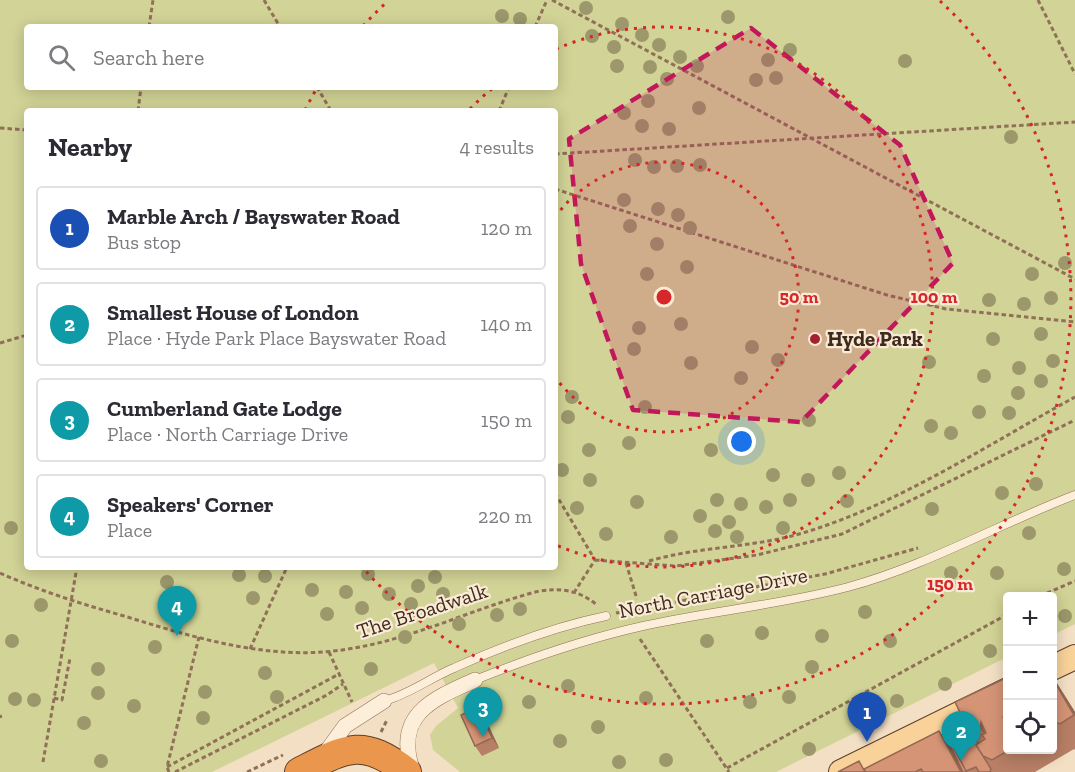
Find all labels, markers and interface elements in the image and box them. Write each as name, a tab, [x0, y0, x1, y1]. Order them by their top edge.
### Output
search box	[24, 24, 558, 90]
icon: search	[45, 41, 78, 74]
text: Search here	[93, 44, 204, 71]
text: Nearby	[48, 131, 132, 163]
text: 4 results	[459, 135, 534, 159]
text: Marble Arch / Bayswater Road	[107, 203, 400, 230]
text: 1	[65, 216, 74, 240]
text: 120 m	[481, 216, 532, 240]
text: Bus stop	[107, 230, 181, 254]
text: 50 m	[780, 286, 819, 308]
text: 100 m	[910, 286, 958, 308]
centre of rings	[654, 287, 674, 307]
text: Smallest House of London	[107, 299, 359, 326]
text: 2	[64, 312, 75, 336]
text: 140 m	[480, 312, 532, 336]
text: Place · Hyde Park Place Bayswater Road	[107, 326, 446, 350]
place label: Hyde Park	[827, 326, 923, 351]
marker: Hyde Park	[808, 332, 822, 346]
text: Cumberland Gate Lodge	[107, 395, 342, 422]
text: 3	[64, 408, 75, 432]
text: 150 m	[481, 408, 532, 432]
text: Place · North Carriage Drive	[107, 422, 348, 446]
your location	[727, 427, 756, 456]
text: Speakers' Corner	[107, 491, 274, 518]
text: 4	[64, 504, 75, 528]
text: 220 m	[478, 504, 532, 528]
text: Place	[107, 518, 152, 542]
street label: North Carriage Drive	[616, 562, 809, 623]
text: 150 m	[927, 573, 973, 595]
street label: The Broadwalk	[353, 578, 490, 643]
pin: 4	[158, 586, 196, 636]
map controls	[1003, 592, 1057, 754]
button: +	[1003, 592, 1057, 646]
button: −	[1003, 646, 1057, 700]
pin: 3	[464, 688, 502, 737]
pin: 1	[848, 692, 886, 742]
button: locate	[1003, 700, 1057, 754]
pin: 2	[942, 712, 980, 761]

